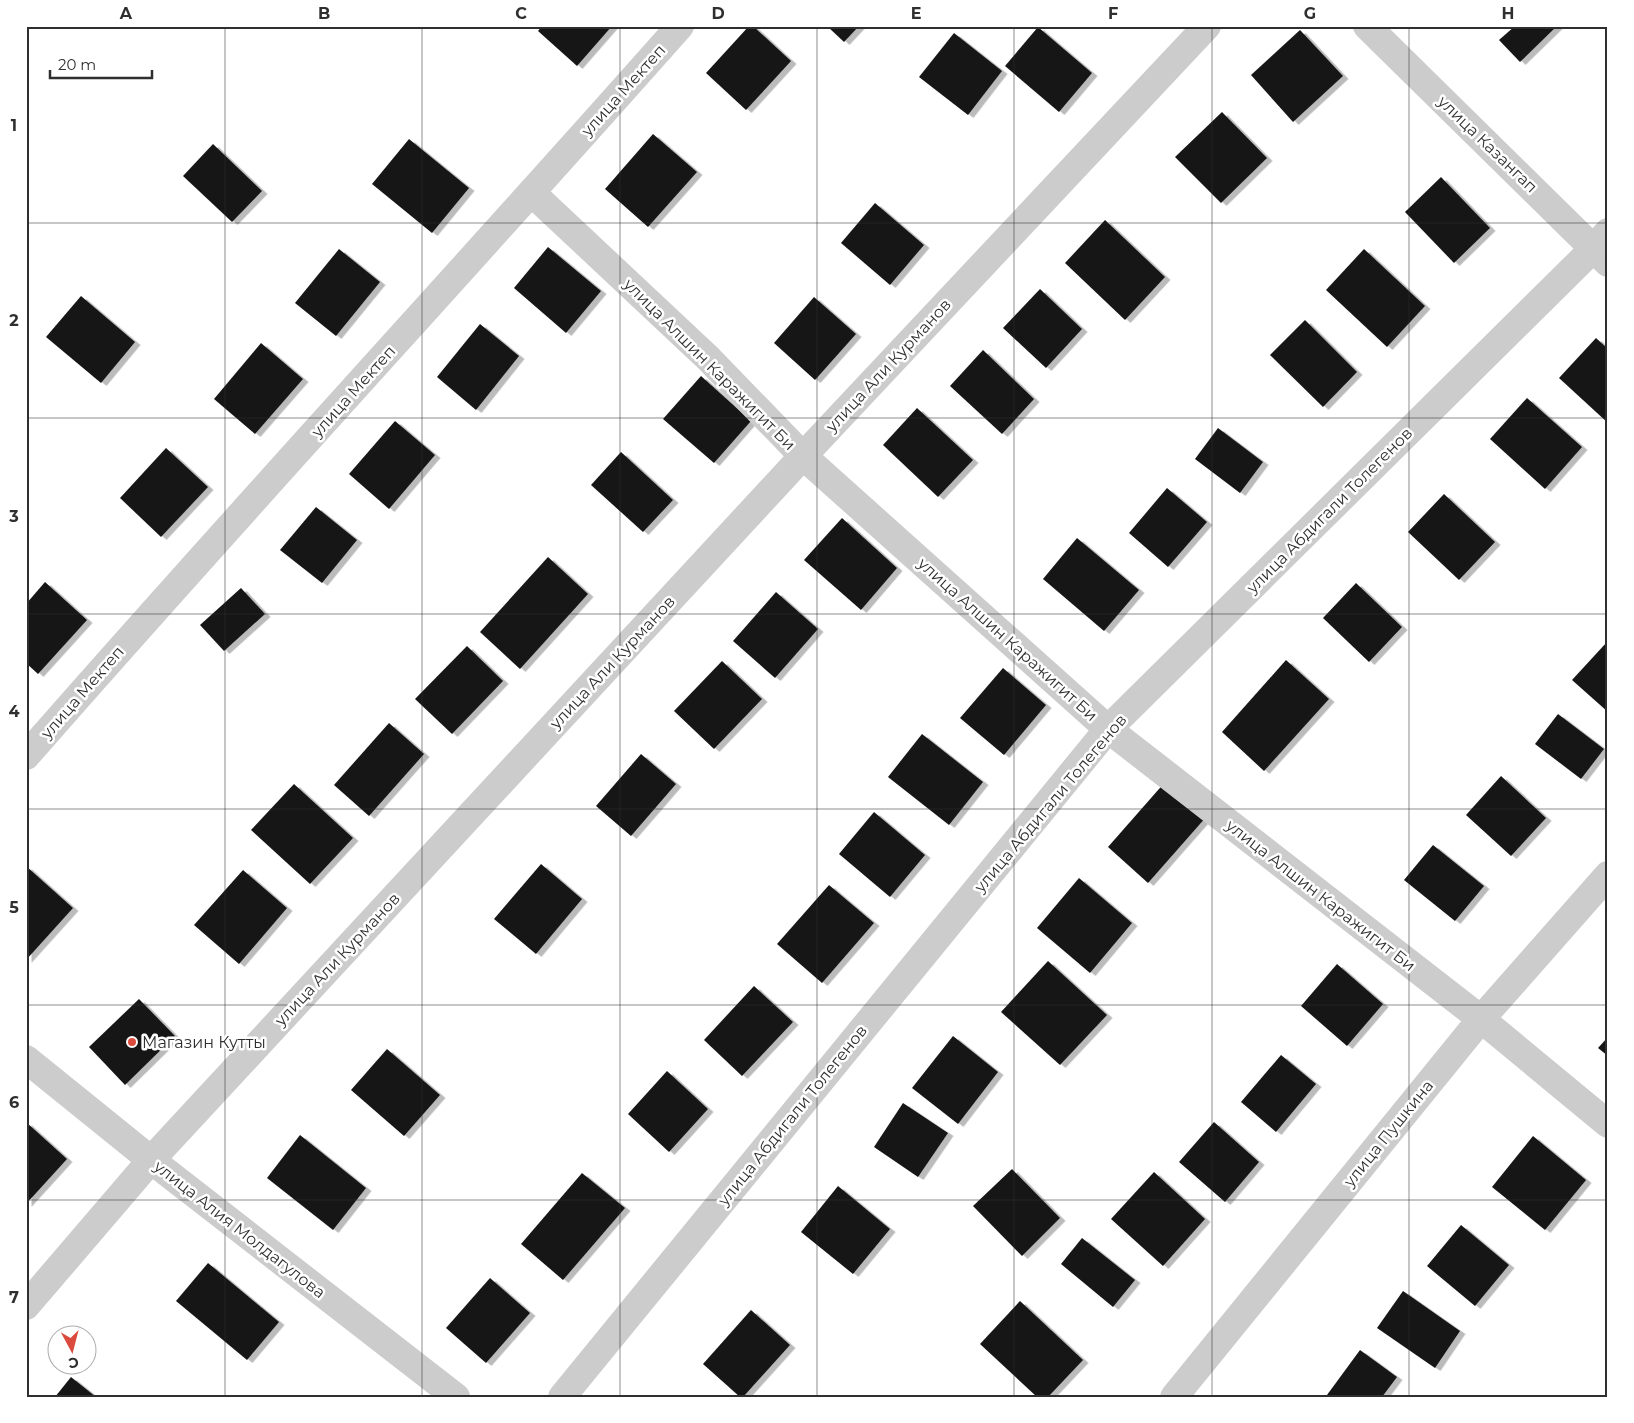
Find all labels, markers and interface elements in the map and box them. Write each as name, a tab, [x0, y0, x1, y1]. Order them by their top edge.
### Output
text: A	[119, 4, 133, 23]
text: B	[318, 4, 330, 23]
text: C	[515, 4, 527, 23]
text: D	[711, 4, 725, 23]
text: E	[911, 4, 921, 23]
text: F	[1108, 4, 1118, 23]
text: G	[1304, 4, 1316, 23]
text: H	[1502, 4, 1514, 23]
street label: улица Мектеп	[577, 41, 669, 141]
scale bar	[50, 48, 152, 80]
text: 20 m	[58, 55, 96, 74]
street label: улица Казангап	[1433, 91, 1541, 197]
text: 1	[11, 116, 17, 135]
street label: улица Алшин Каражигит Би	[619, 274, 799, 454]
street label: улица Али Курманов	[821, 295, 955, 436]
text: 2	[9, 311, 19, 330]
street label: улица Мектеп	[307, 342, 399, 442]
street label: улица Абдигали Толегенов	[1242, 424, 1416, 598]
text: 3	[8, 507, 19, 526]
street label: улица Алшин Каражигит Би	[913, 553, 1101, 725]
street label: улица Али Курманов	[545, 592, 679, 733]
street label: улица Мектеп	[36, 642, 128, 743]
text: 4	[8, 702, 20, 721]
street label: улица Абдигали Толегенов	[970, 710, 1130, 897]
street label: улица Алшин Каражигит Би	[1222, 815, 1419, 975]
street label: улица Али Курманов	[270, 889, 404, 1030]
text: 5	[9, 898, 19, 917]
street label: улица Абдигали Толегенов	[713, 1021, 871, 1210]
place label: Магазин Кутты	[142, 1033, 266, 1052]
marker: Магазин Кутты	[126, 1036, 138, 1048]
street label: улица Пушкина	[1339, 1076, 1437, 1191]
text: 6	[9, 1093, 19, 1112]
street label: улица Алия Молдагулова	[150, 1156, 329, 1302]
text: 7	[9, 1288, 19, 1307]
north arrow	[48, 1326, 98, 1376]
text: С	[67, 1353, 80, 1372]

